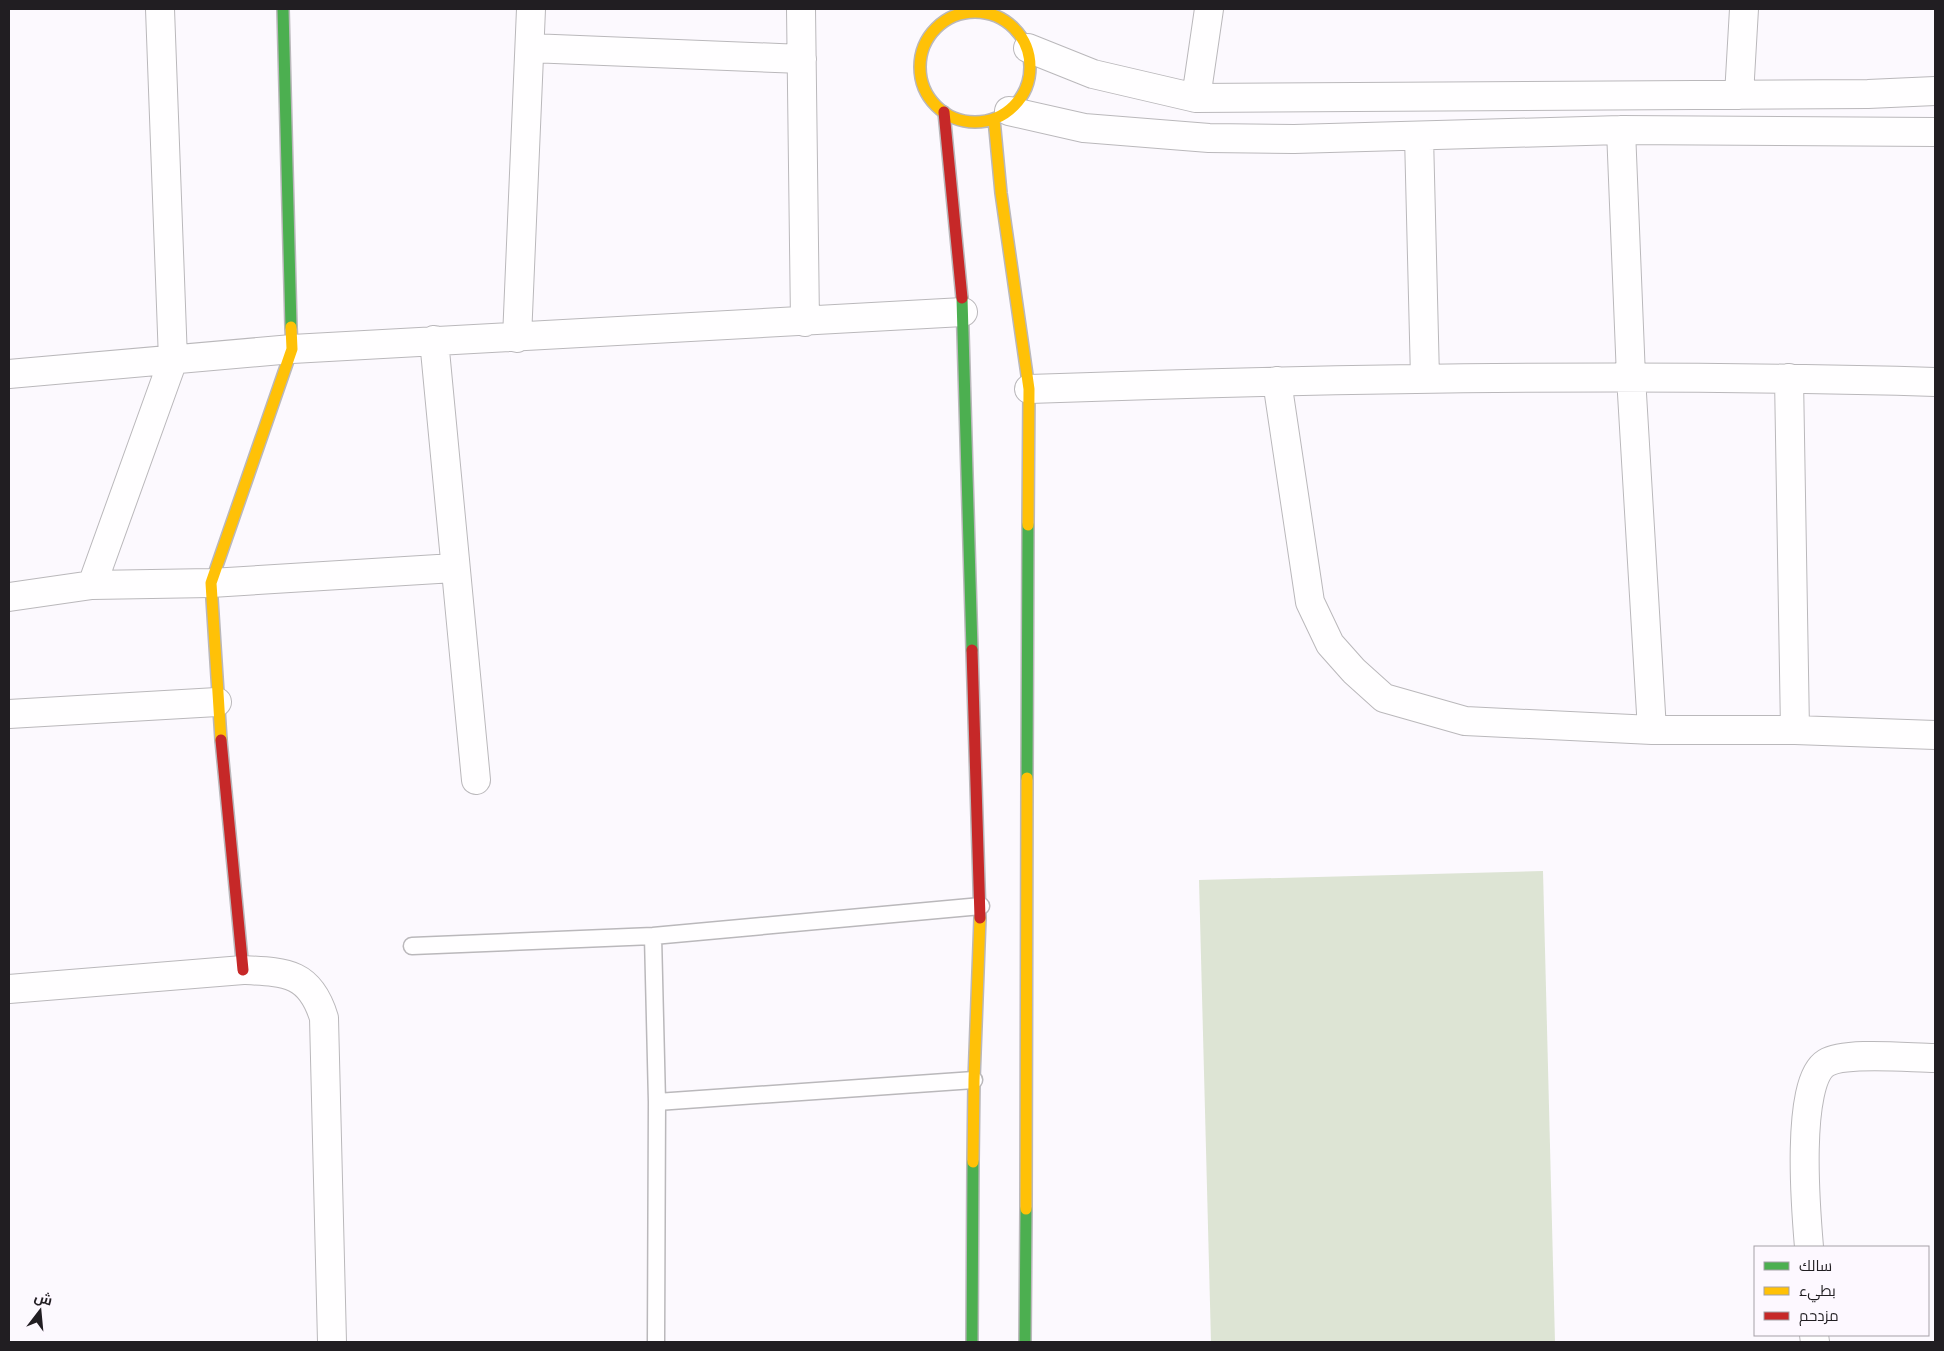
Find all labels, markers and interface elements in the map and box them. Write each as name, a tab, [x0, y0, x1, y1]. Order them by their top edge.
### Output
legend	[1754, 1246, 1929, 1336]
text: سالك	[1799, 1254, 1832, 1277]
text: بطيء	[1799, 1279, 1836, 1303]
text: ش	[32, 1285, 55, 1311]
north arrow	[15, 1286, 65, 1336]
text: مزدحم	[1799, 1304, 1839, 1327]

